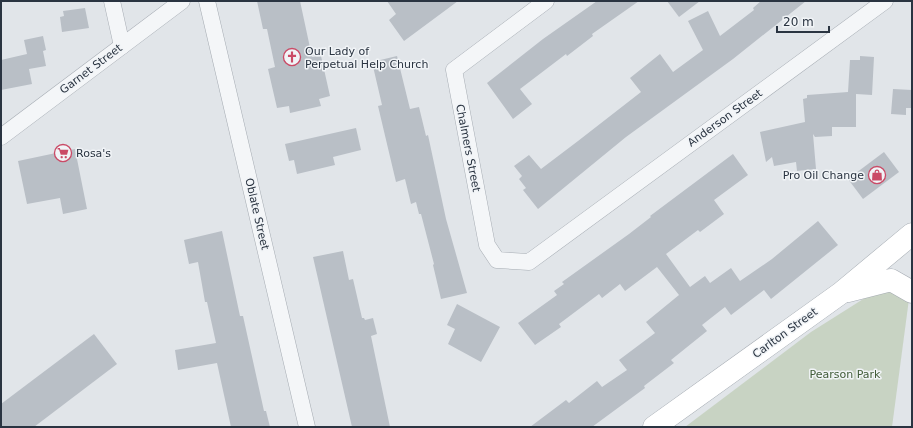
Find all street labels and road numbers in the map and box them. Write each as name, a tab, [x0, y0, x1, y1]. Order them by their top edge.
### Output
street label: Garnet Street	[57, 41, 125, 97]
street label: Anderson Street	[685, 86, 765, 149]
street label: Chalmers Street	[453, 103, 483, 194]
street label: Oblate Street	[242, 177, 272, 252]
street label: Carlton Street	[750, 305, 820, 361]

